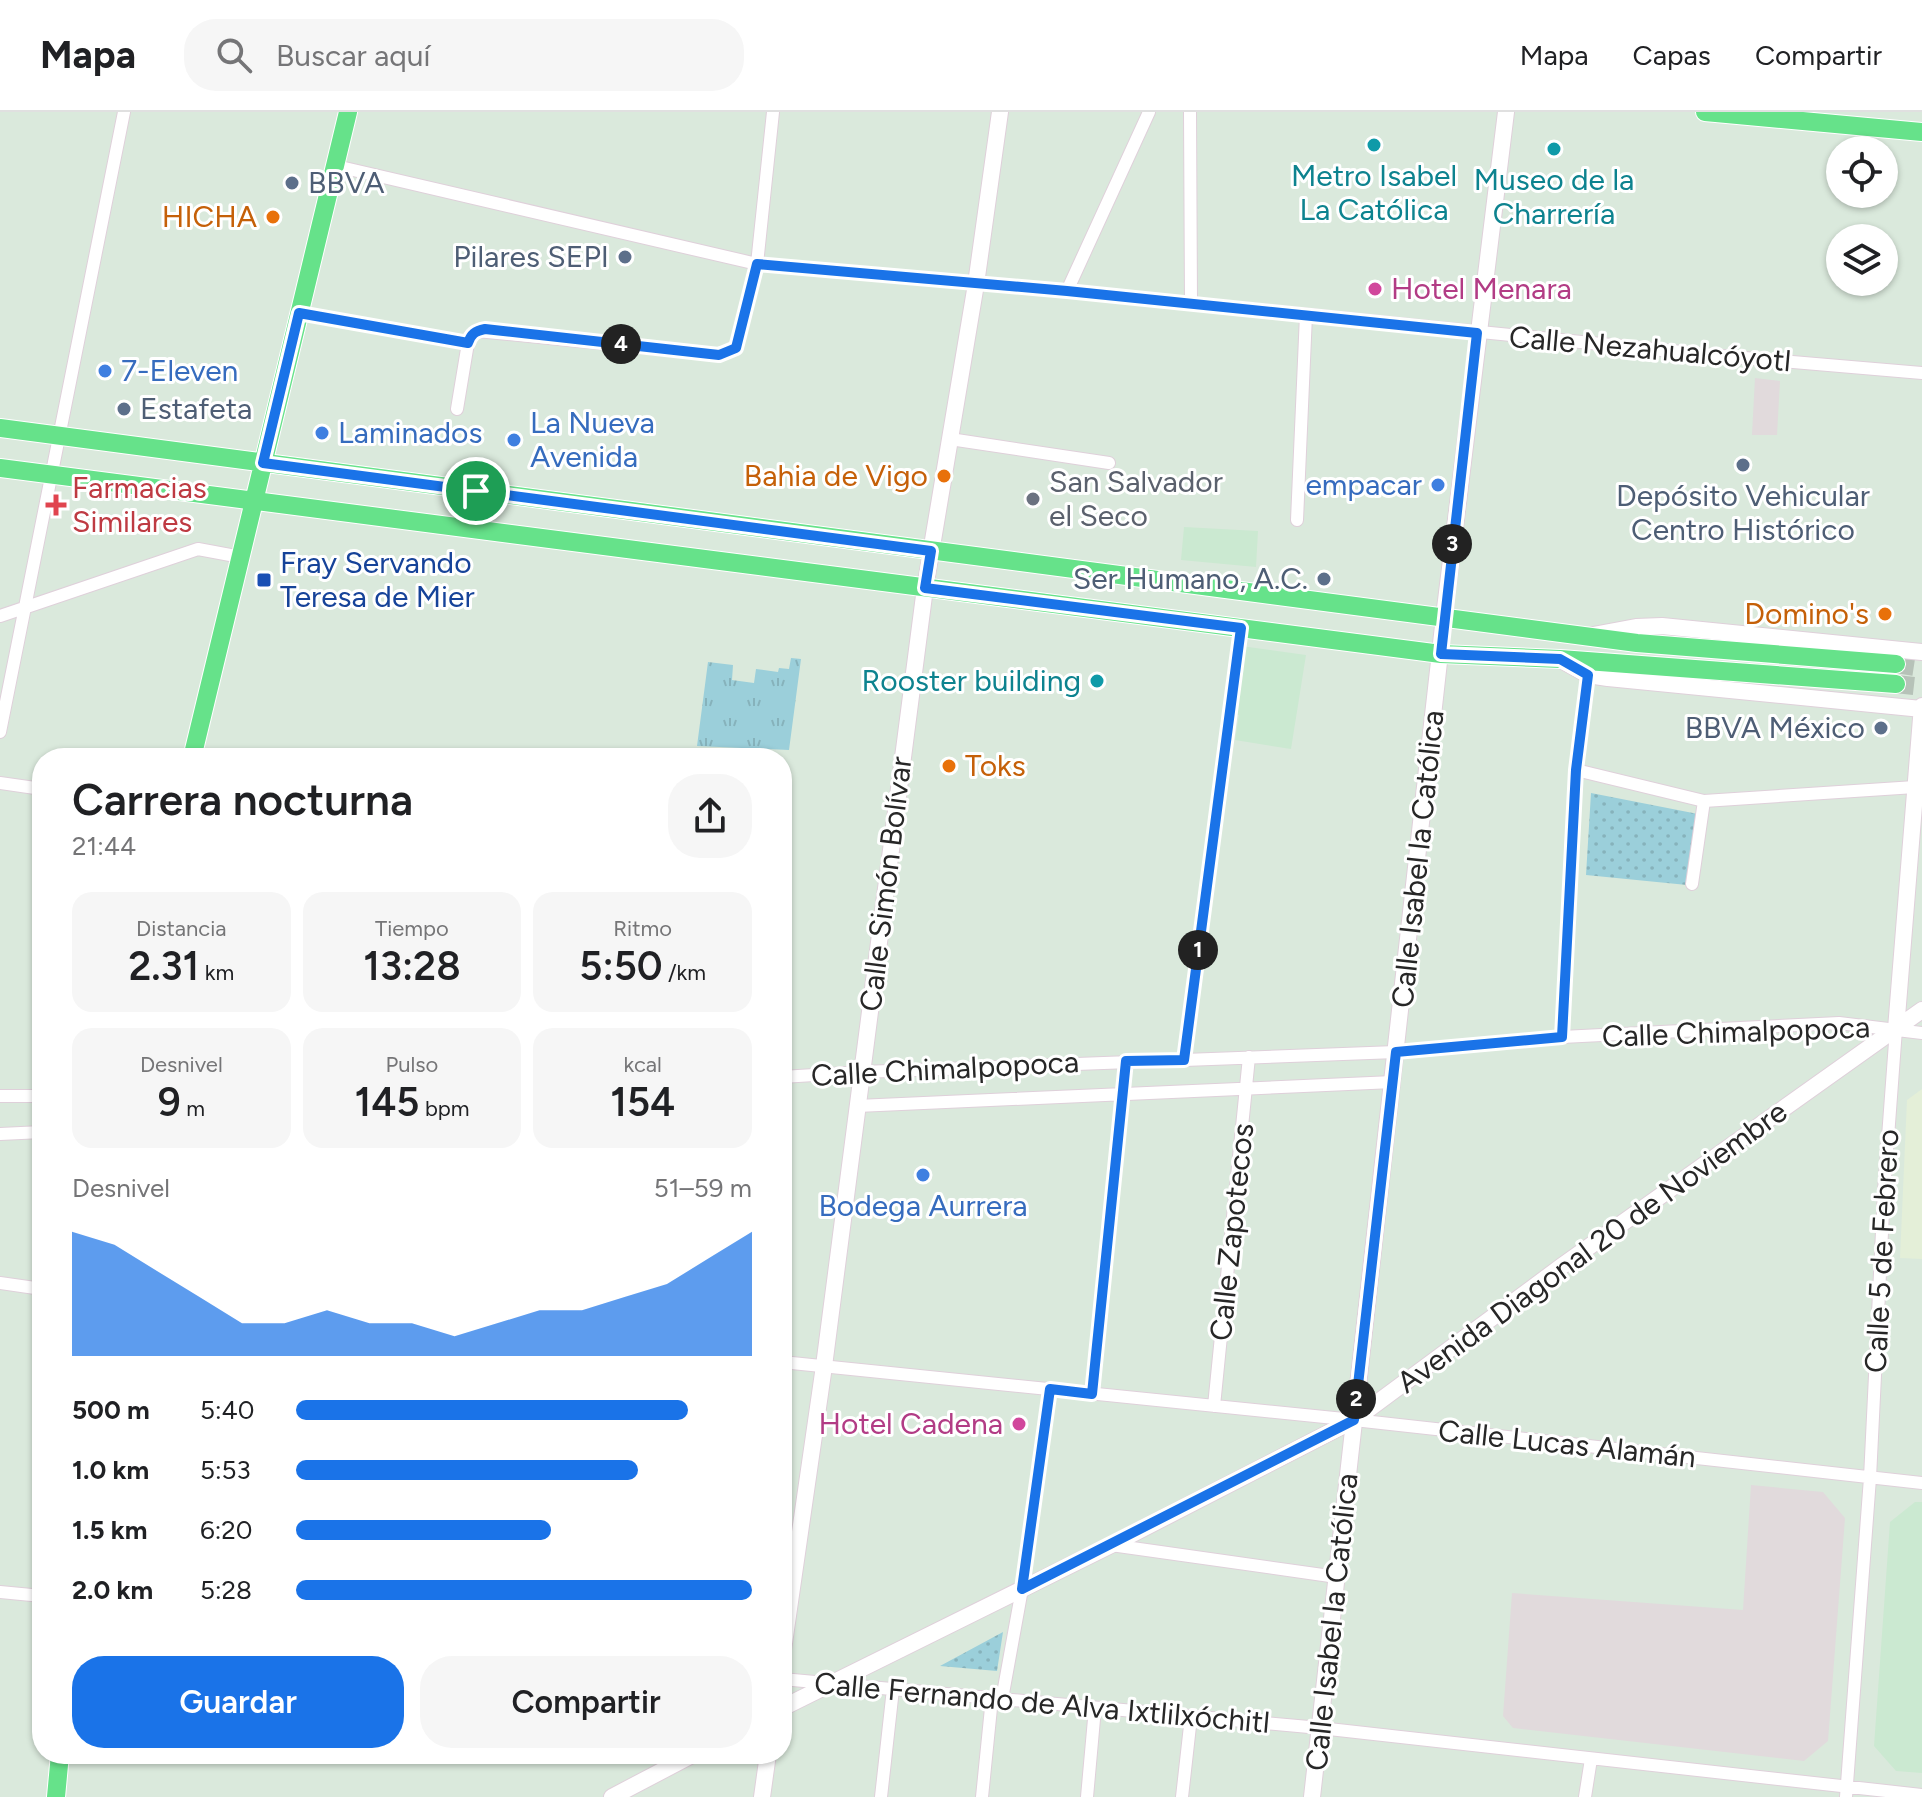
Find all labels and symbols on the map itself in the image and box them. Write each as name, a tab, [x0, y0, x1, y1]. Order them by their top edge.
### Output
marker: Metro Isabel La Católica	[1365, 136, 1383, 154]
marker: Museo de la Charrería	[1545, 140, 1563, 158]
place label: Metro Isabel La Católica	[1291, 157, 1457, 228]
place label: Museo de la Charrería	[1474, 161, 1634, 232]
place label: BBVA	[308, 164, 385, 201]
marker: BBVA	[283, 174, 301, 192]
place label: HICHA	[162, 198, 258, 235]
marker: HICHA	[264, 208, 282, 226]
place label: Pilares SEPI	[453, 238, 609, 275]
marker: Pilares SEPI	[616, 248, 634, 266]
place label: Hotel Menara	[1391, 270, 1572, 307]
marker: Hotel Menara	[1366, 280, 1384, 298]
street label: Calle Nezahualcóyotl	[1508, 318, 1793, 379]
pin: 4	[601, 324, 641, 364]
place label: 7-Eleven	[121, 352, 238, 389]
marker: 7-Eleven	[96, 362, 114, 380]
place label: Estafeta	[140, 390, 252, 427]
marker: Estafeta	[115, 400, 133, 418]
place label: La Nueva Avenida	[530, 404, 655, 475]
place label: Laminados	[338, 414, 482, 451]
marker: Laminados	[313, 424, 331, 442]
marker: La Nueva Avenida	[505, 431, 523, 449]
marker: Depósito Vehicular Centro Histórico	[1734, 456, 1752, 474]
pin	[442, 457, 510, 525]
place label: Bahia de Vigo	[744, 457, 928, 494]
place label: San Salvador el Seco	[1049, 463, 1223, 534]
place label: empacar	[1305, 466, 1422, 503]
marker: Bahia de Vigo	[935, 467, 953, 485]
place label: Farmacias Similares	[72, 469, 207, 540]
marker: empacar	[1429, 476, 1447, 494]
place label: Depósito Vehicular Centro Histórico	[1616, 477, 1870, 548]
marker: San Salvador el Seco	[1024, 490, 1042, 508]
marker: Farmacias Similares	[47, 496, 65, 514]
pin: 3	[1432, 524, 1472, 564]
place label: Fray Servando Teresa de Mier	[280, 544, 475, 615]
place label: Ser Humano, A.C.	[1073, 560, 1308, 597]
marker: Ser Humano, A.C.	[1315, 570, 1333, 588]
marker: Fray Servando Teresa de Mier	[255, 571, 273, 589]
place label: Domino's	[1744, 595, 1869, 632]
marker: Domino's	[1876, 605, 1894, 623]
place label: Rooster building	[861, 662, 1081, 699]
marker: Rooster building	[1088, 672, 1106, 690]
street label: Calle Isabel la Católica	[1383, 708, 1452, 1010]
place label: BBVA México	[1685, 709, 1865, 746]
marker: BBVA México	[1872, 719, 1890, 737]
place label: Toks	[965, 747, 1026, 784]
street label: Calle Simón Bolívar	[852, 754, 919, 1013]
marker: Toks	[940, 757, 958, 775]
pin: 1	[1178, 930, 1218, 970]
street label: Calle Chimalpopoca	[1601, 1008, 1871, 1055]
street label: Calle Chimalpopoca	[810, 1043, 1080, 1094]
street label: Avenida Diagonal 20 de Noviembre	[1389, 1093, 1794, 1401]
street label: Calle Zapotecos	[1202, 1121, 1261, 1343]
street label: Calle 5 de Febrero	[1857, 1128, 1906, 1374]
marker: Bodega Aurrera	[914, 1166, 932, 1184]
place label: Bodega Aurrera	[818, 1187, 1028, 1224]
pin: 2	[1336, 1379, 1376, 1419]
place label: Hotel Cadena	[818, 1405, 1003, 1442]
street label: Calle Lucas Alamán	[1436, 1412, 1698, 1475]
marker: Hotel Cadena	[1010, 1415, 1028, 1433]
street label: Calle Isabel la Católica	[1297, 1471, 1366, 1773]
street label: Calle Fernando de Alva Ixtlilxóchitl	[813, 1664, 1271, 1741]

